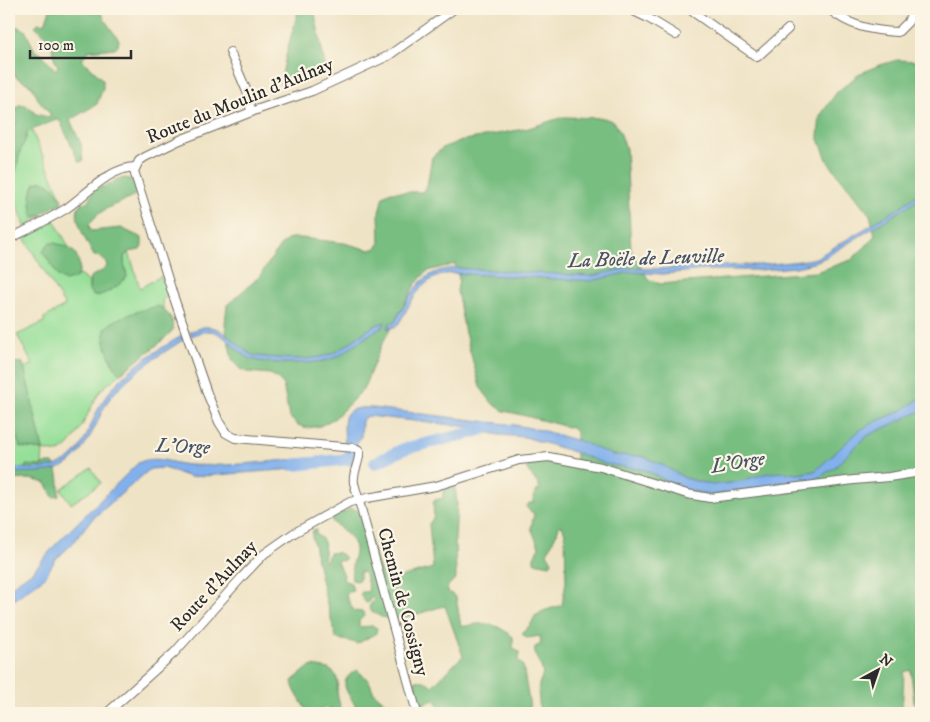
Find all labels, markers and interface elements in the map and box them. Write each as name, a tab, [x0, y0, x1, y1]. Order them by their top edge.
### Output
scale bar	[30, 28, 131, 60]
text: 100 m	[38, 36, 74, 55]
street label: Route du Moulin d'Aulnay	[143, 53, 338, 149]
water label: La Boële de Leuville	[567, 244, 726, 274]
water label: L'Orge	[155, 434, 212, 460]
water label: L'Orge	[708, 446, 768, 480]
street label: Chemin de Cossigny	[372, 525, 434, 680]
street label: Route d'Aulnay	[166, 535, 263, 636]
north arrow	[852, 644, 902, 694]
text: N	[876, 650, 896, 672]

